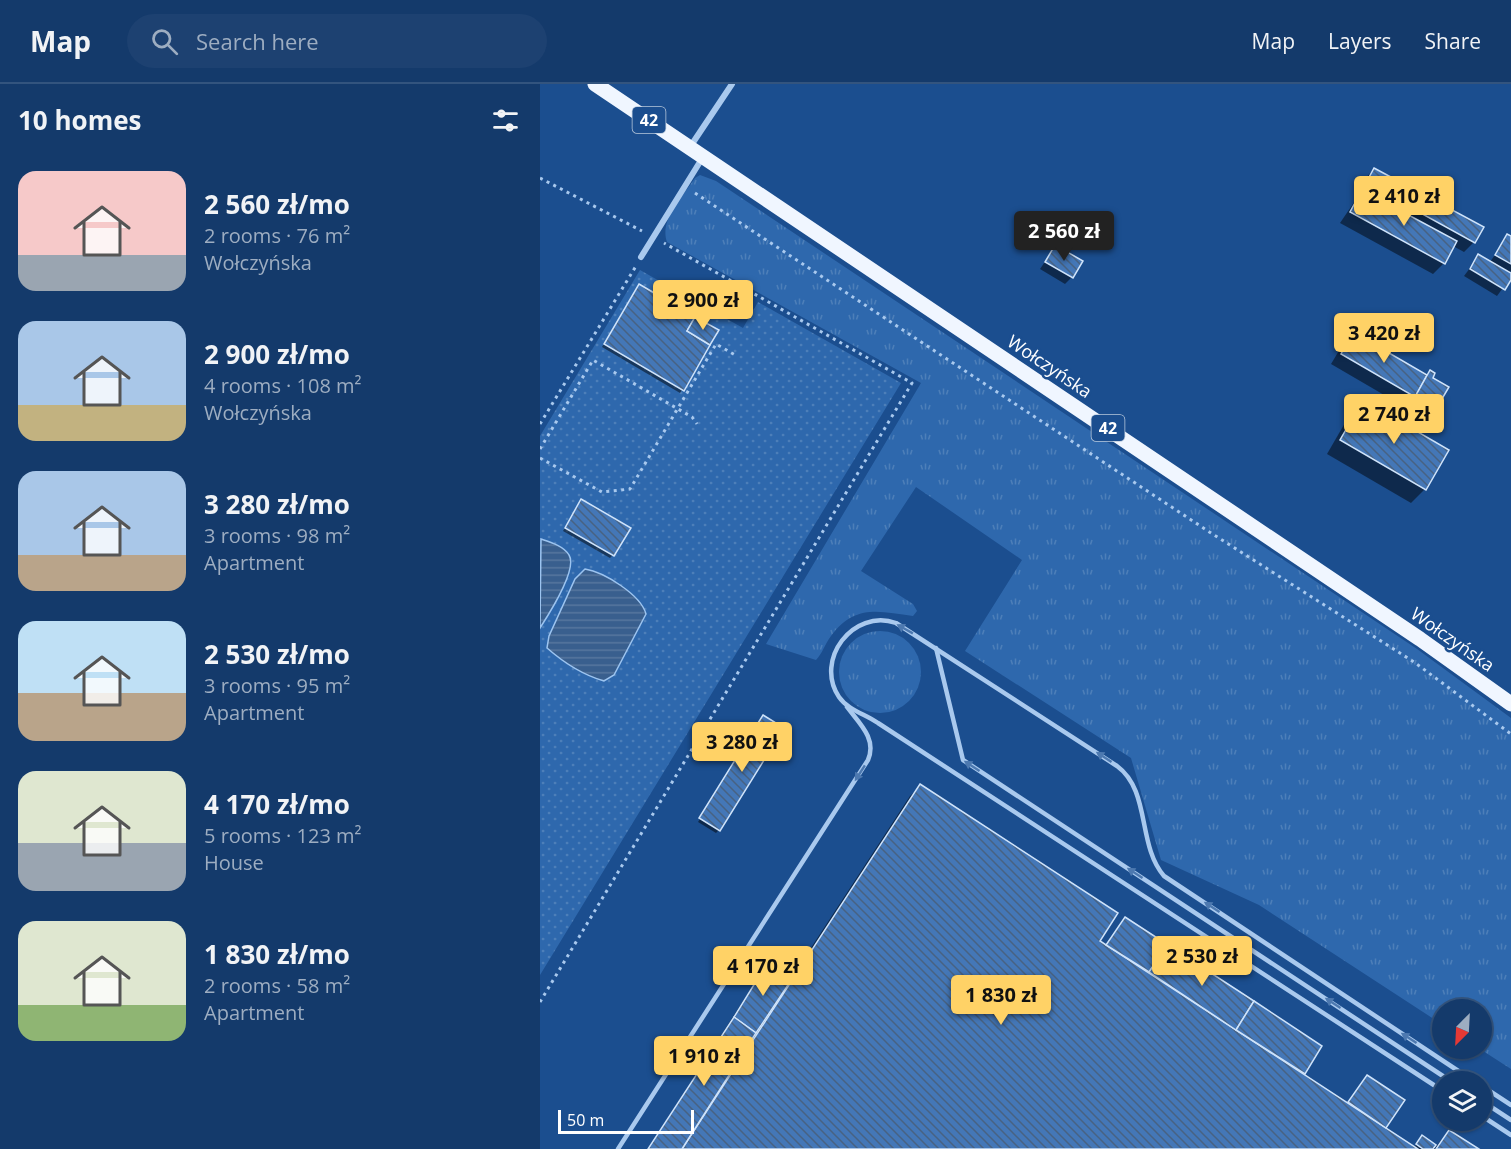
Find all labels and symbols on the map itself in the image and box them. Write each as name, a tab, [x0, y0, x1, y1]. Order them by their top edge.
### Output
road number: 42	[632, 107, 666, 133]
pin: 2 410 zł	[1342, 176, 1466, 227]
pin: 2 560 zł	[1002, 211, 1126, 262]
pin: 2 900 zł	[641, 280, 765, 331]
pin: 3 420 zł	[1322, 313, 1446, 364]
street label: Wołczyńska	[1003, 329, 1097, 403]
pin: 2 740 zł	[1332, 394, 1456, 445]
road number: 42	[1092, 415, 1124, 441]
street label: Wołczyńska	[1406, 601, 1500, 677]
one-way arrow	[897, 623, 913, 634]
pin: 3 280 zł	[680, 722, 804, 773]
one-way arrow	[1096, 752, 1112, 763]
one-way arrow	[964, 761, 980, 772]
one-way arrow	[854, 765, 865, 781]
one-way arrow	[1127, 868, 1143, 879]
one-way arrow	[1204, 901, 1220, 913]
pin: 2 530 zł	[1140, 936, 1264, 987]
pin: 4 170 zł	[701, 946, 825, 997]
pin: 1 830 zł	[939, 975, 1063, 1026]
one-way arrow	[1325, 998, 1342, 1009]
north arrow	[1432, 999, 1492, 1059]
one-way arrow	[1401, 1032, 1417, 1043]
pin: 1 910 zł	[642, 1036, 766, 1087]
scale bar	[558, 1107, 694, 1134]

